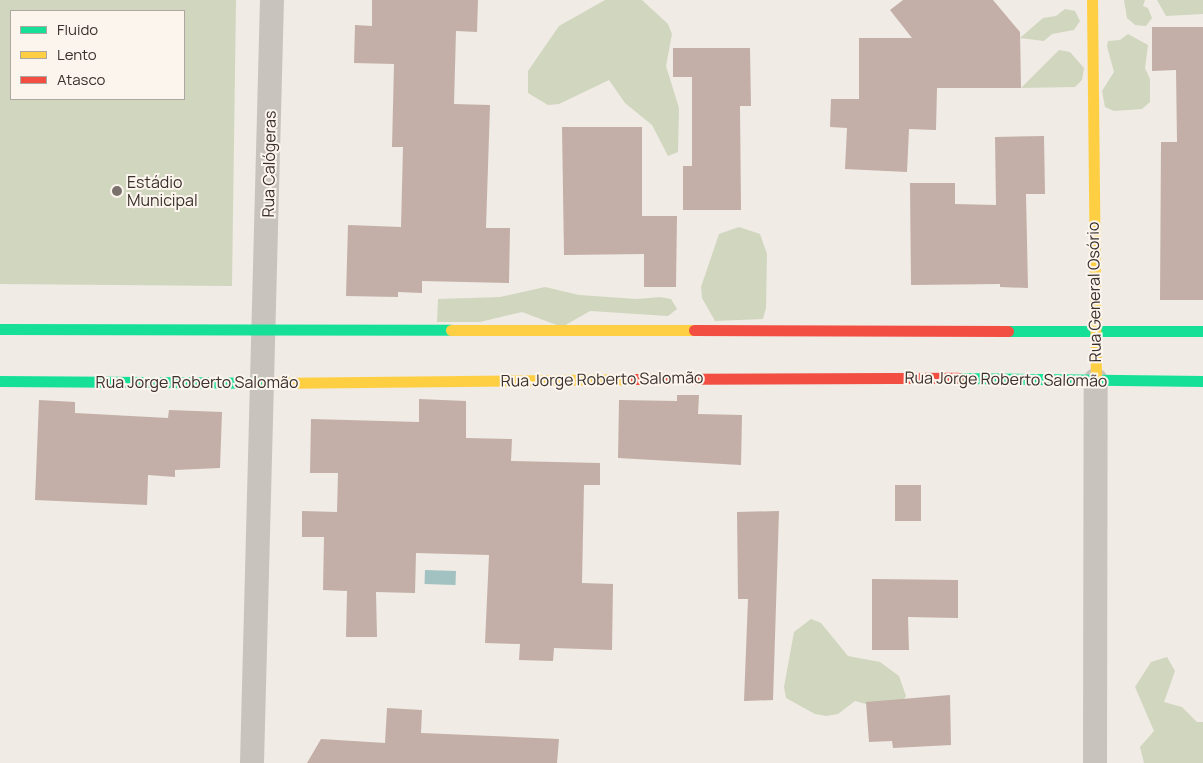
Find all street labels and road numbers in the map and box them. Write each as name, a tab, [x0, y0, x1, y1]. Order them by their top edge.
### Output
street label: Rua Calógeras	[258, 110, 280, 218]
street label: Rua General Osório	[1083, 222, 1105, 362]
street label: Rua Jorge Roberto Salomão	[500, 368, 704, 390]
street label: Rua Jorge Roberto Salomão	[904, 368, 1108, 390]
street label: Rua Jorge Roberto Salomão	[96, 372, 298, 392]

